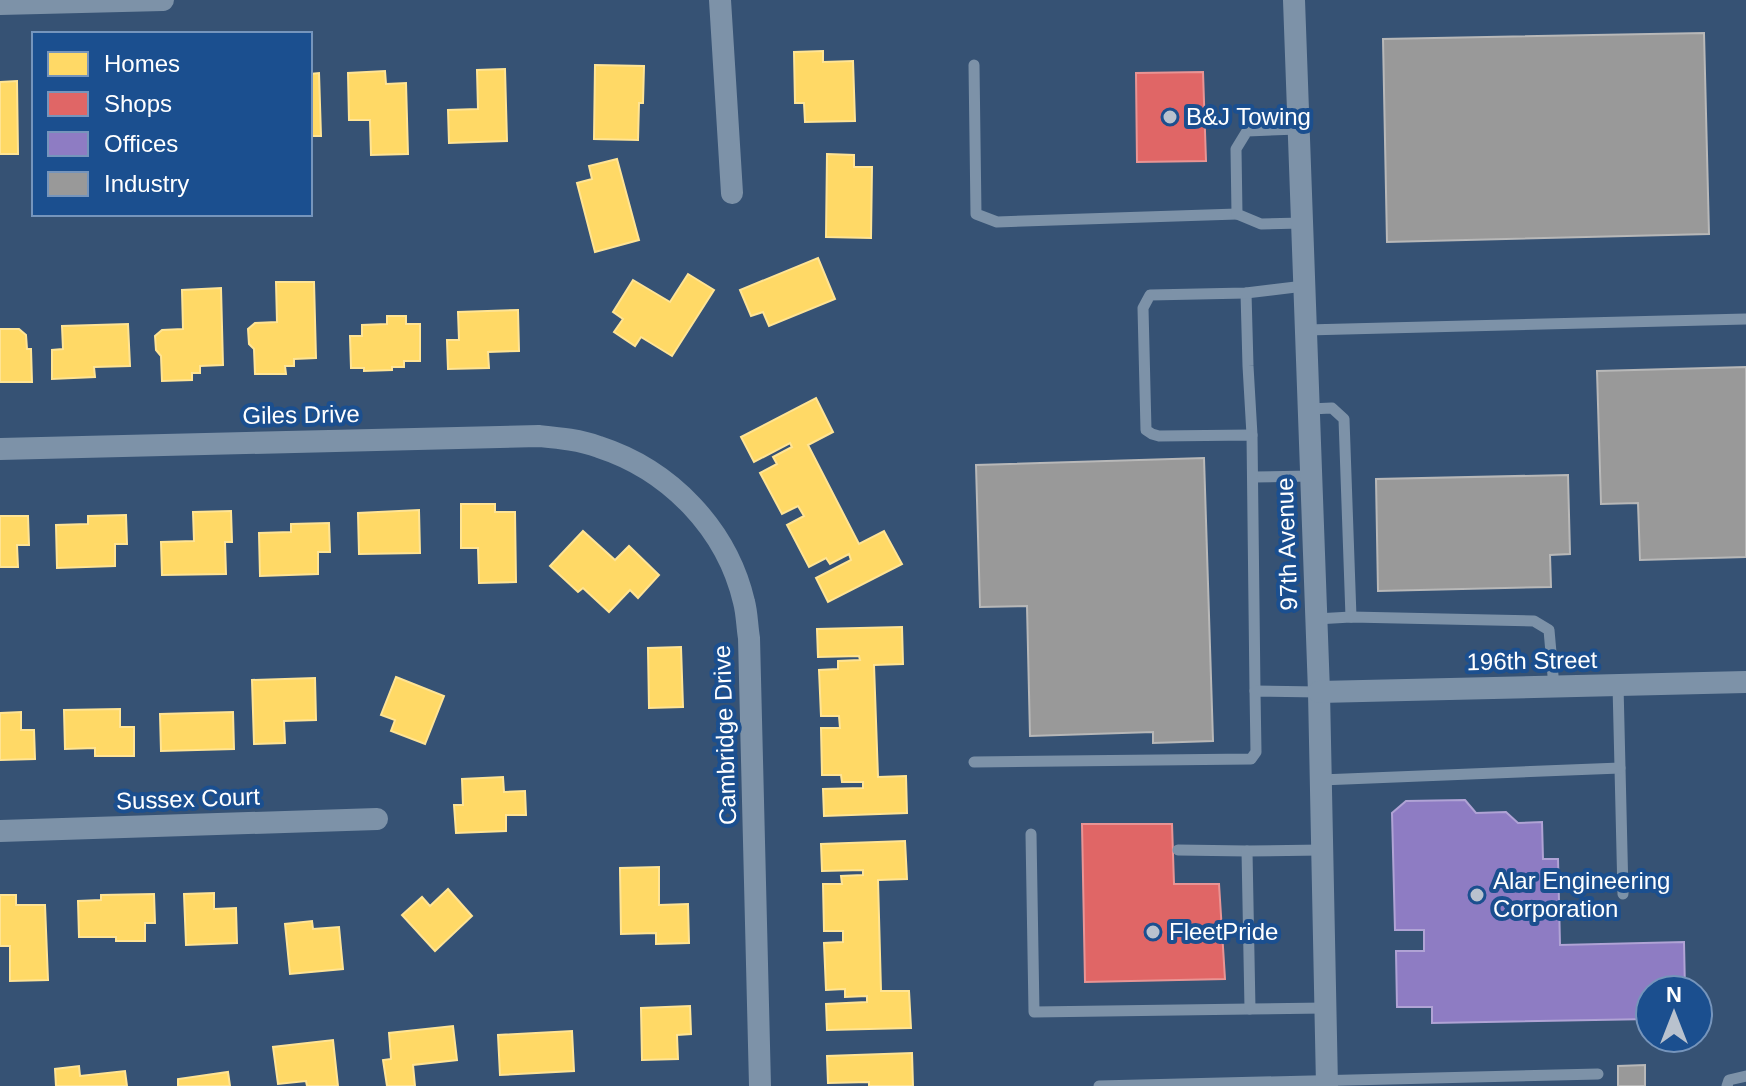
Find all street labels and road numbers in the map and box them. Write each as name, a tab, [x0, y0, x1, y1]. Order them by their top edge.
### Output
street label: Giles Drive	[242, 400, 360, 429]
street label: 97th Avenue	[1271, 477, 1302, 611]
street label: Cambridge Drive	[708, 645, 741, 825]
street label: 196th Street	[1466, 646, 1598, 675]
street label: Sussex Court	[116, 782, 261, 815]

